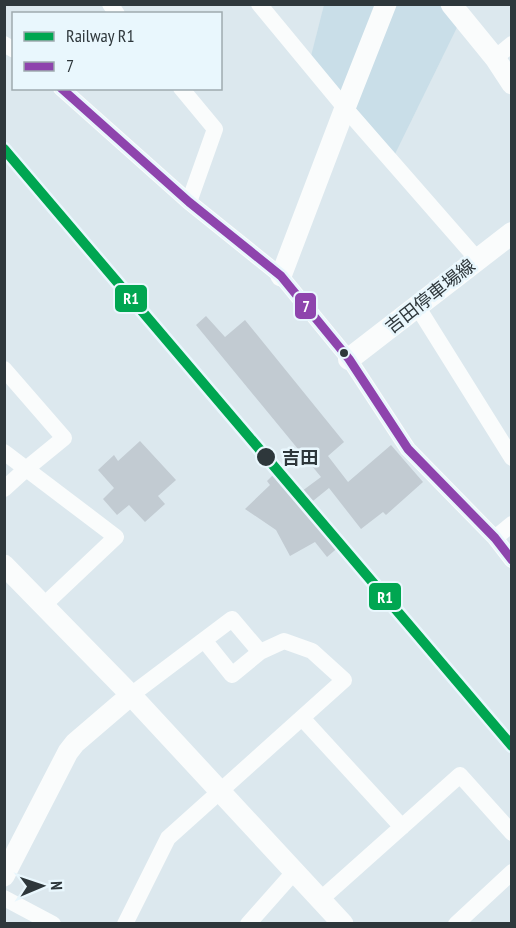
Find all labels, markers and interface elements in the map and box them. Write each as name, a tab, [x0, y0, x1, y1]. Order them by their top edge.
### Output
legend	[12, 12, 222, 90]
text: Railway R1	[66, 24, 135, 47]
text: 7	[66, 54, 74, 77]
street label: 吉田停車場線	[380, 254, 480, 338]
line badge: R1	[114, 284, 148, 313]
text: R1	[123, 288, 139, 308]
line badge: 7	[294, 292, 317, 320]
text: 7	[302, 296, 310, 316]
unlabelled marker	[338, 347, 350, 359]
marker: 吉田	[255, 446, 277, 468]
place label: 吉田	[282, 446, 318, 469]
line badge: R1	[368, 582, 402, 611]
text: R1	[377, 587, 393, 607]
north arrow	[12, 856, 72, 916]
text: N	[47, 881, 67, 890]

